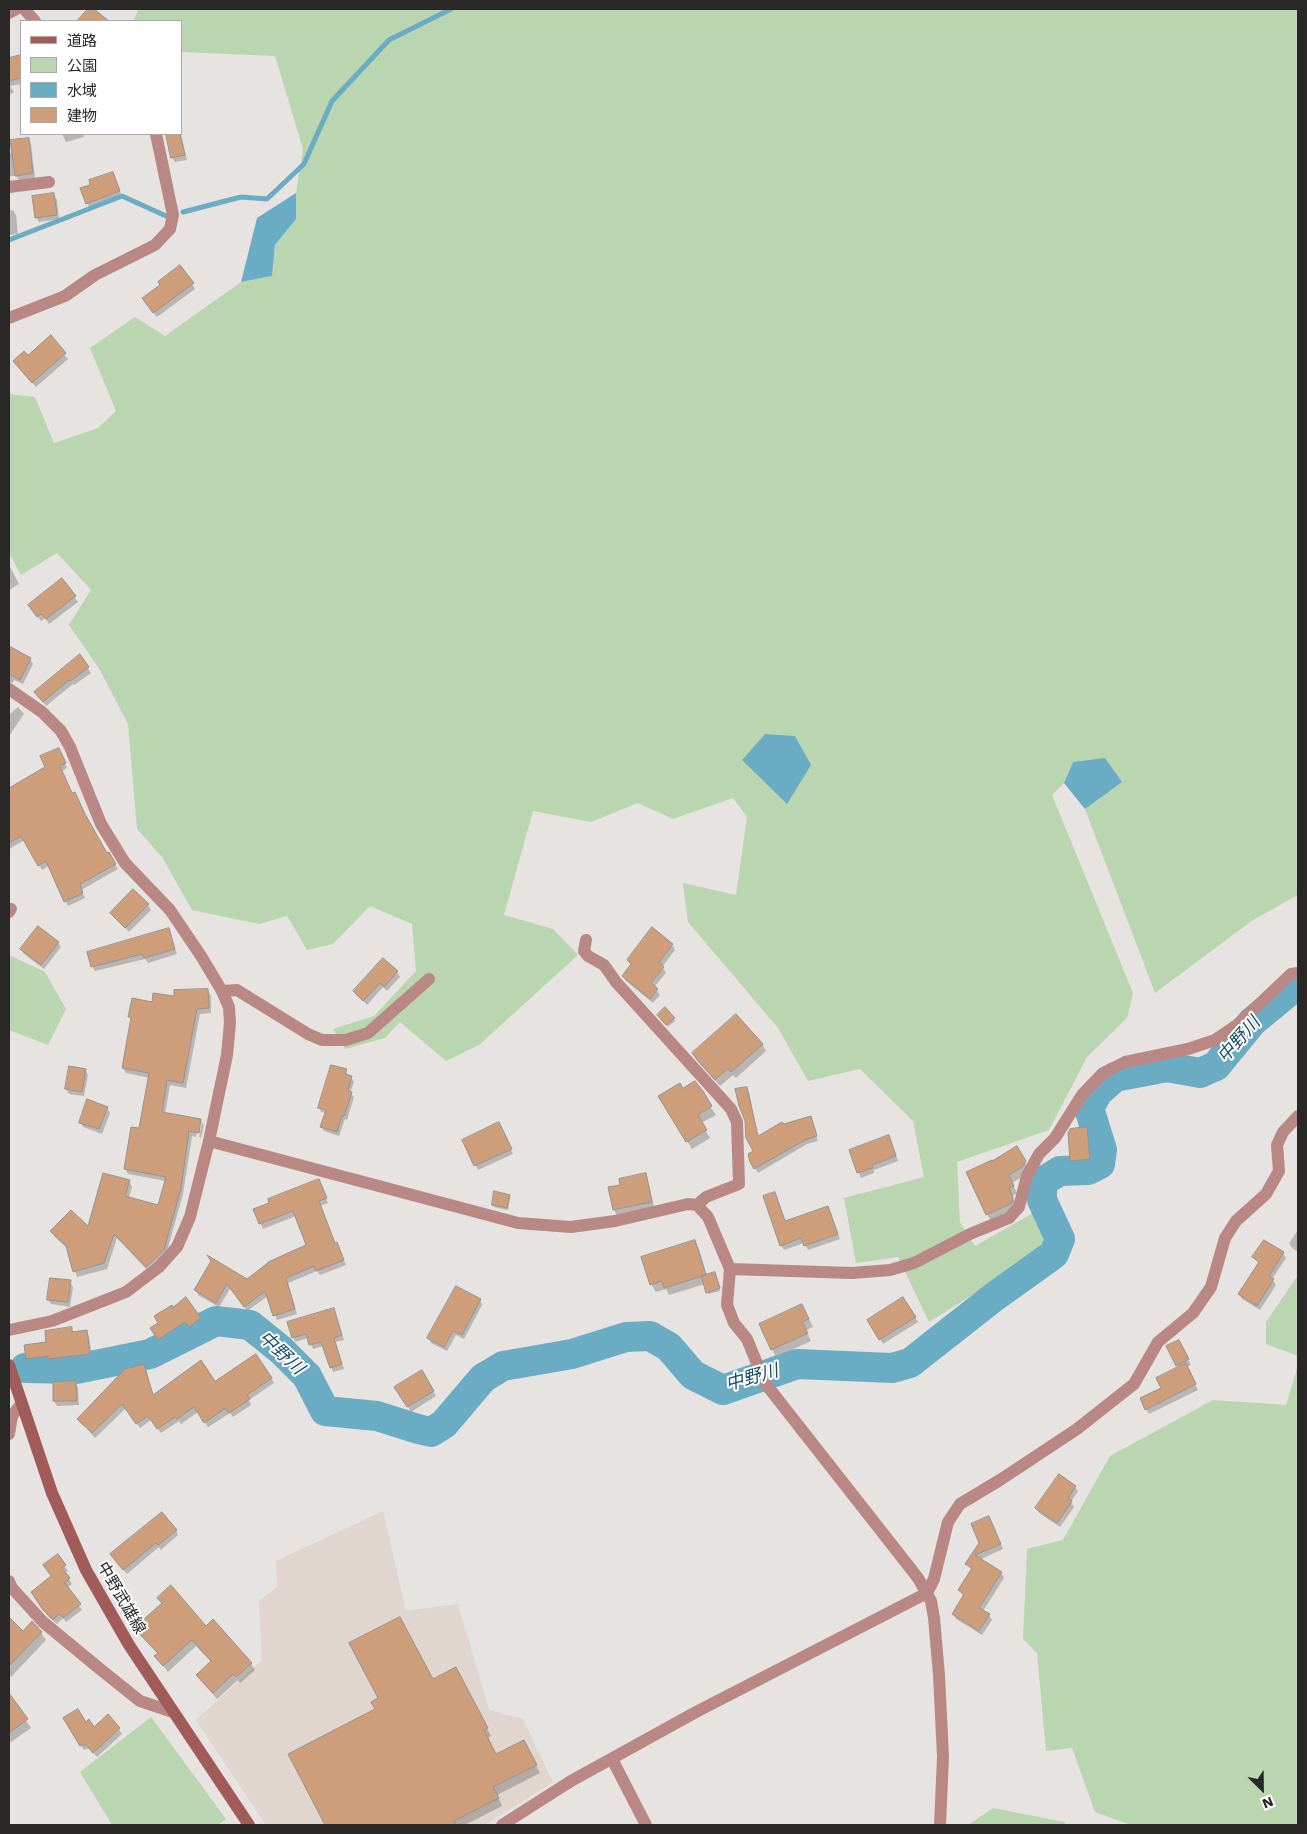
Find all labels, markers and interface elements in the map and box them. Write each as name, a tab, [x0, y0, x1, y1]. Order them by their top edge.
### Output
legend	[20, 20, 182, 135]
text: 道路	[67, 32, 97, 50]
text: 公園	[67, 57, 97, 75]
text: 水域	[67, 82, 97, 100]
text: 建物	[67, 107, 97, 125]
water label: 中野川	[1213, 1013, 1265, 1067]
water label: 中野川	[254, 1327, 308, 1379]
water label: 中野川	[723, 1360, 781, 1396]
street label: 中野武雄線	[93, 1559, 149, 1637]
north arrow	[1237, 1764, 1287, 1814]
text: N	[1260, 1793, 1276, 1812]

